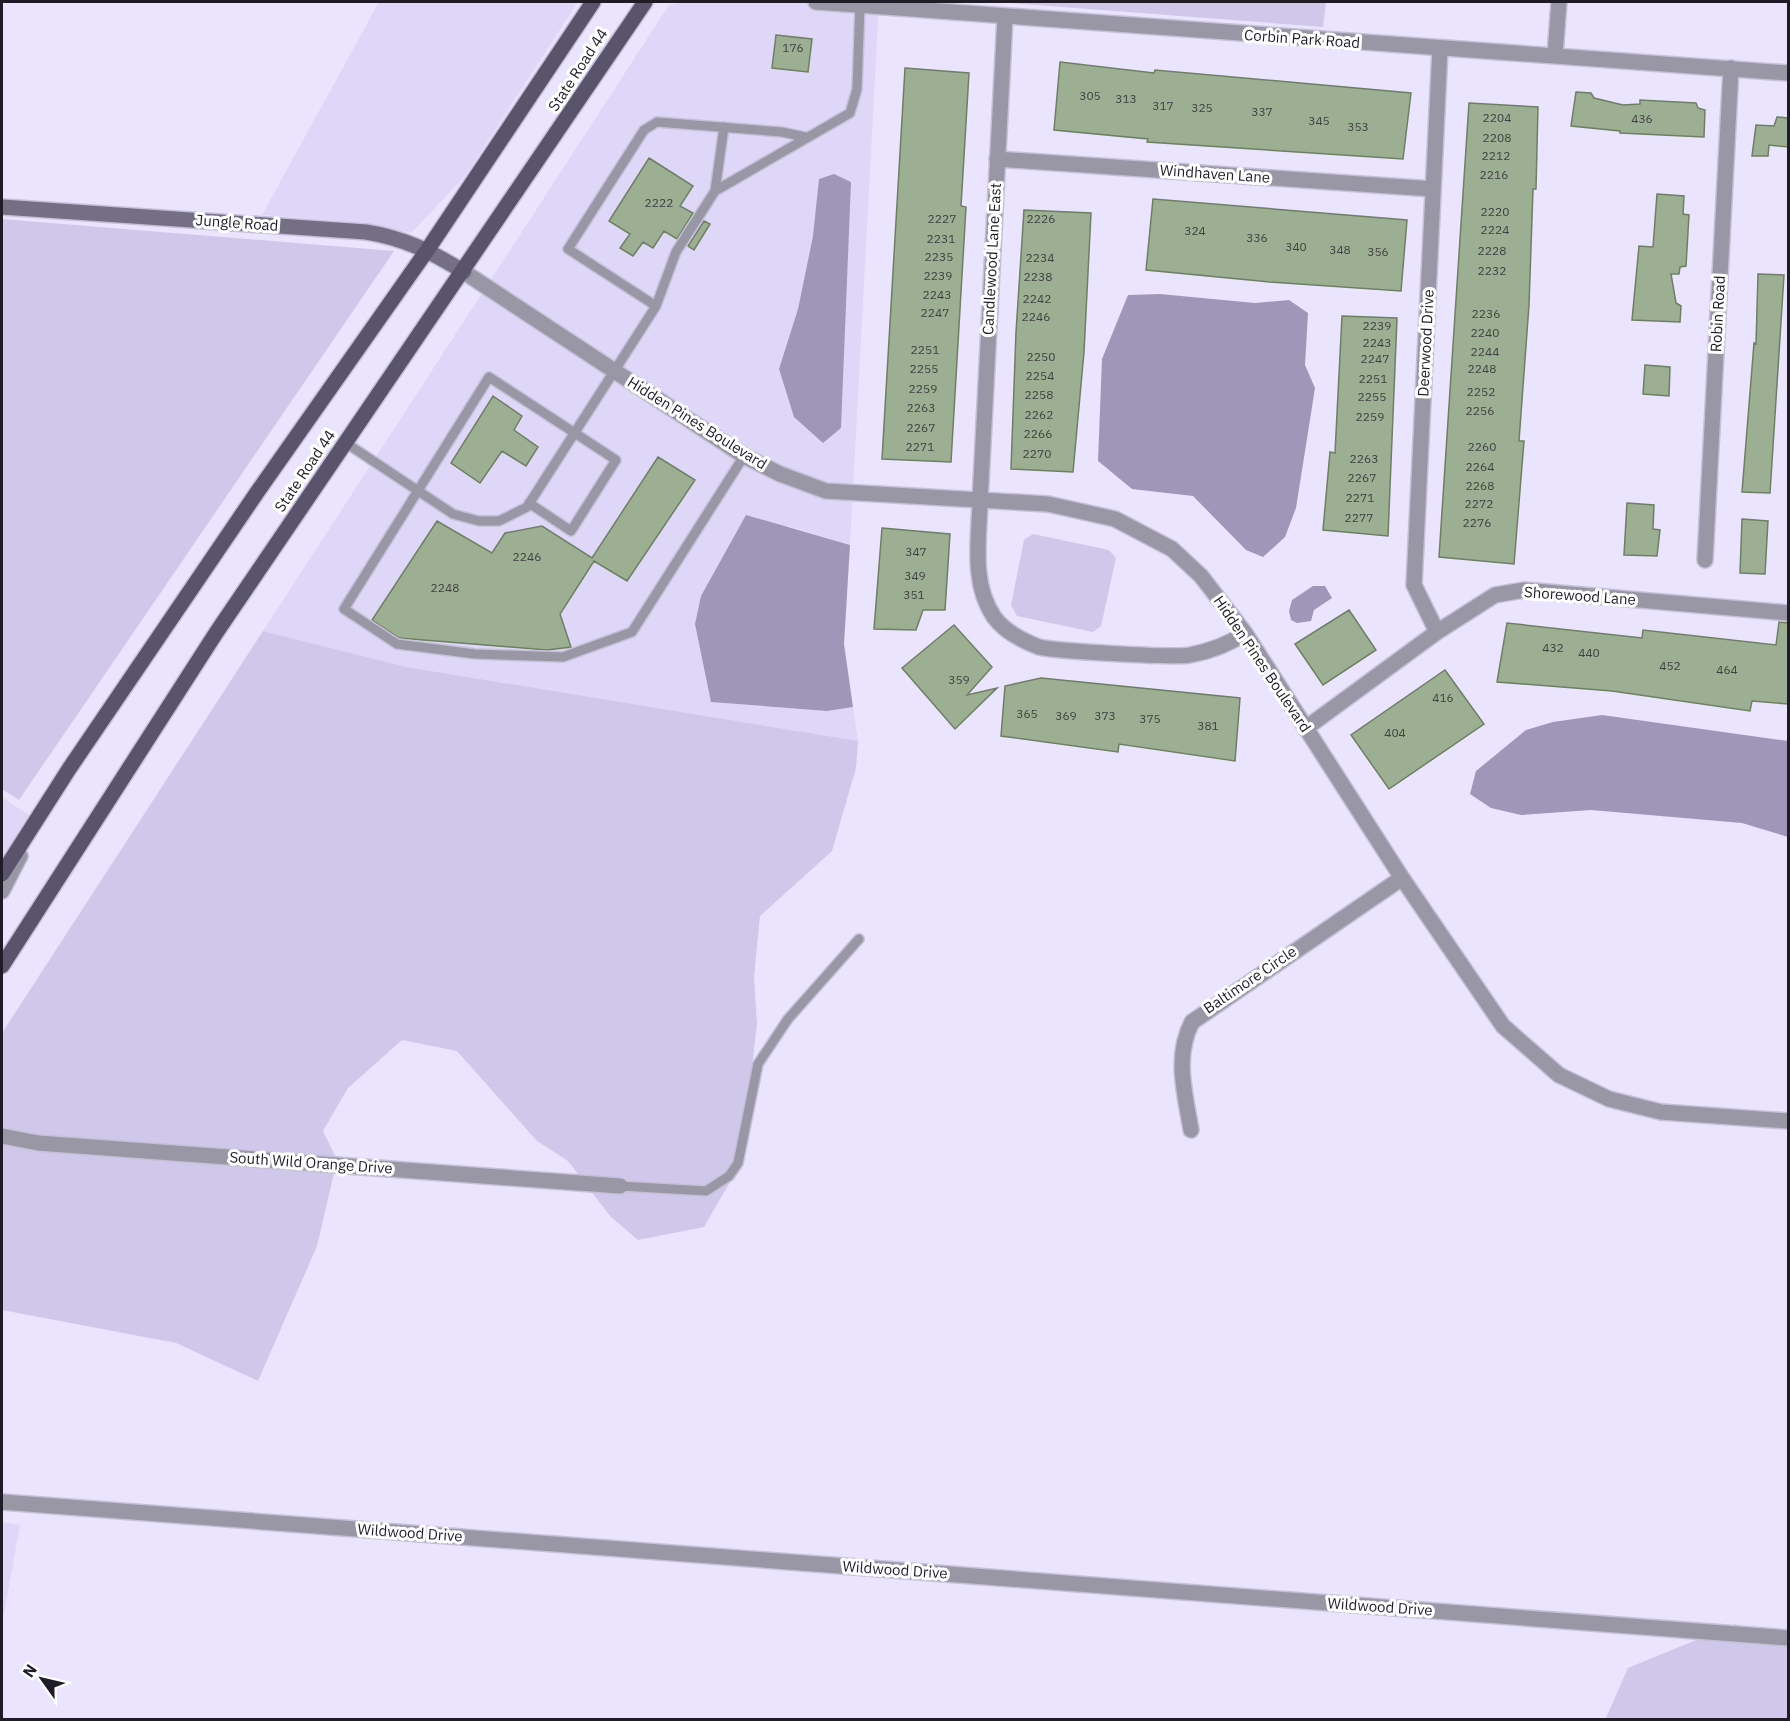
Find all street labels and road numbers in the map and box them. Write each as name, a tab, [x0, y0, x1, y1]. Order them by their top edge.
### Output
street label: State Road 44	[544, 25, 611, 115]
street label: Corbin Park Road	[1243, 25, 1361, 52]
street label: Windhaven Lane	[1159, 160, 1271, 187]
street label: Candlewood Lane East	[978, 182, 1005, 336]
street label: Jungle Road	[195, 210, 279, 235]
street label: Robin Road	[1706, 275, 1729, 353]
street label: Deerwood Drive	[1413, 289, 1438, 397]
street label: Hidden Pines Boulevard	[624, 372, 770, 473]
street label: State Road 44	[270, 426, 339, 515]
street label: Shorewood Lane	[1524, 582, 1637, 609]
street label: Hidden Pines Boulevard	[1210, 592, 1315, 736]
street label: Baltimore Circle	[1200, 942, 1300, 1018]
street label: South Wild Orange Drive	[229, 1147, 393, 1178]
street label: Wildwood Drive	[357, 1519, 463, 1546]
street label: Wildwood Drive	[842, 1556, 948, 1583]
street label: Wildwood Drive	[1327, 1593, 1433, 1620]

